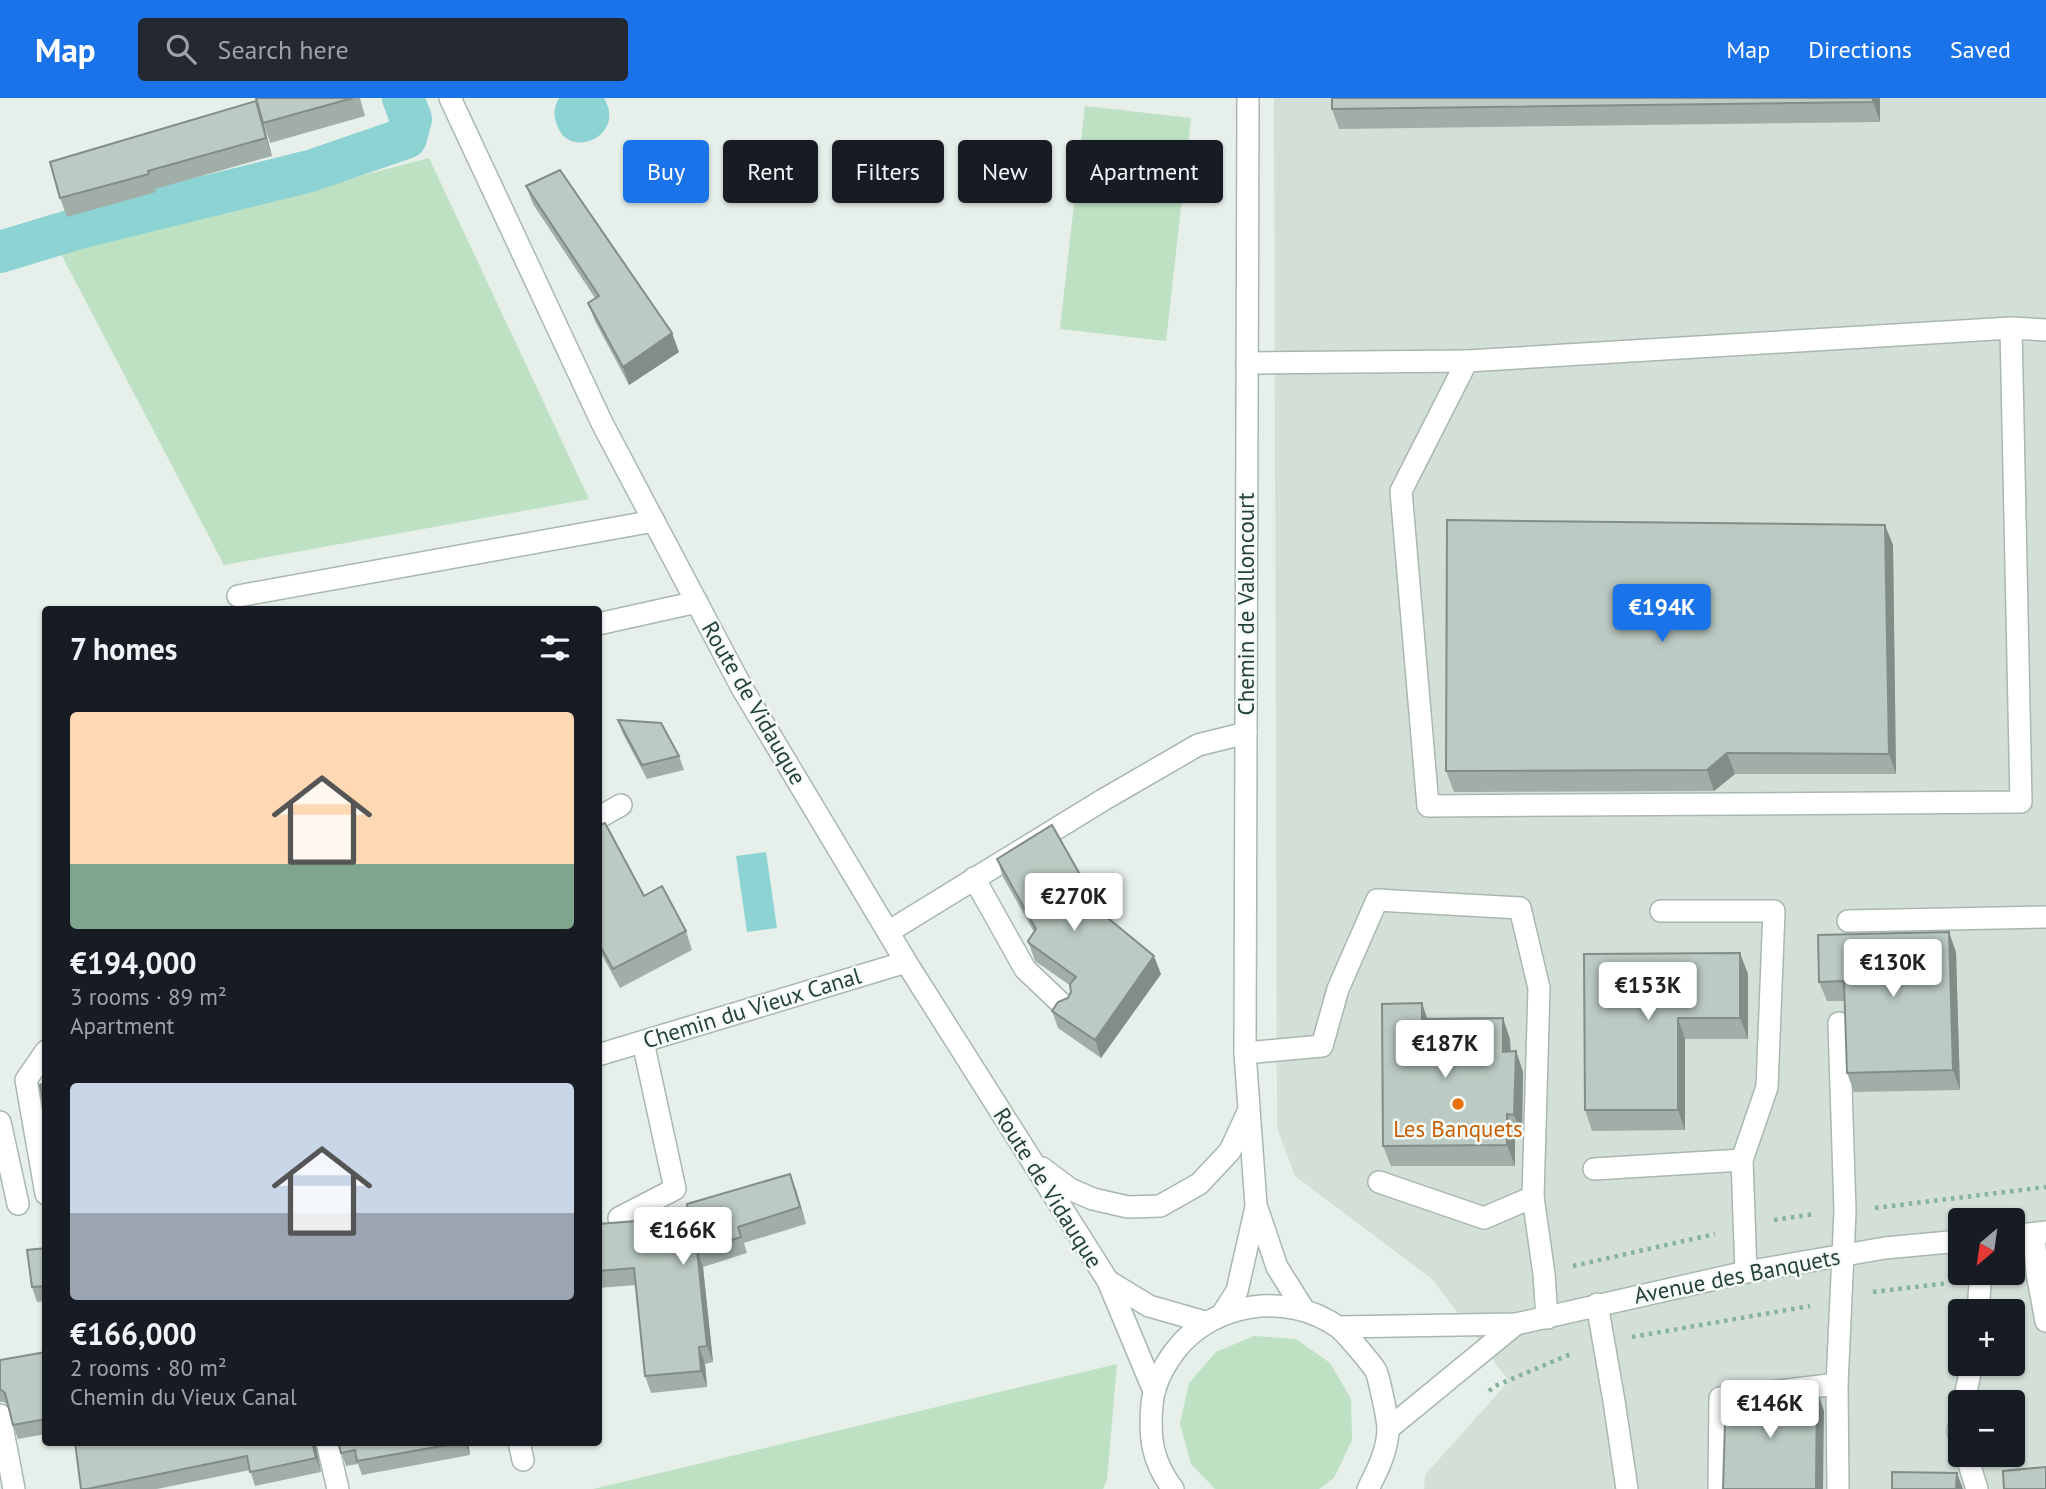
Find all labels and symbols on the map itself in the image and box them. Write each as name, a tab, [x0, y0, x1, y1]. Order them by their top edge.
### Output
street label: Chemin de Valloncourt	[1231, 492, 1260, 716]
pin: €194K	[1613, 584, 1711, 644]
street label: Route de Vidauque	[696, 616, 813, 790]
pin: €270K	[1025, 874, 1123, 933]
pin: €130K	[1844, 940, 1942, 999]
street label: Chemin du Vieux Canal	[639, 960, 865, 1055]
pin: €153K	[1599, 962, 1697, 1022]
pin: €187K	[1396, 1020, 1494, 1080]
marker: Les Banquets	[1450, 1096, 1466, 1112]
street label: Route de Vidauque	[987, 1102, 1109, 1273]
place label: Les Banquets	[1393, 1114, 1523, 1143]
pin: €166K	[634, 1208, 732, 1267]
north arrow	[1948, 1208, 2025, 1284]
street label: Avenue des Banquets	[1631, 1241, 1842, 1310]
pin: €146K	[1721, 1380, 1819, 1440]

